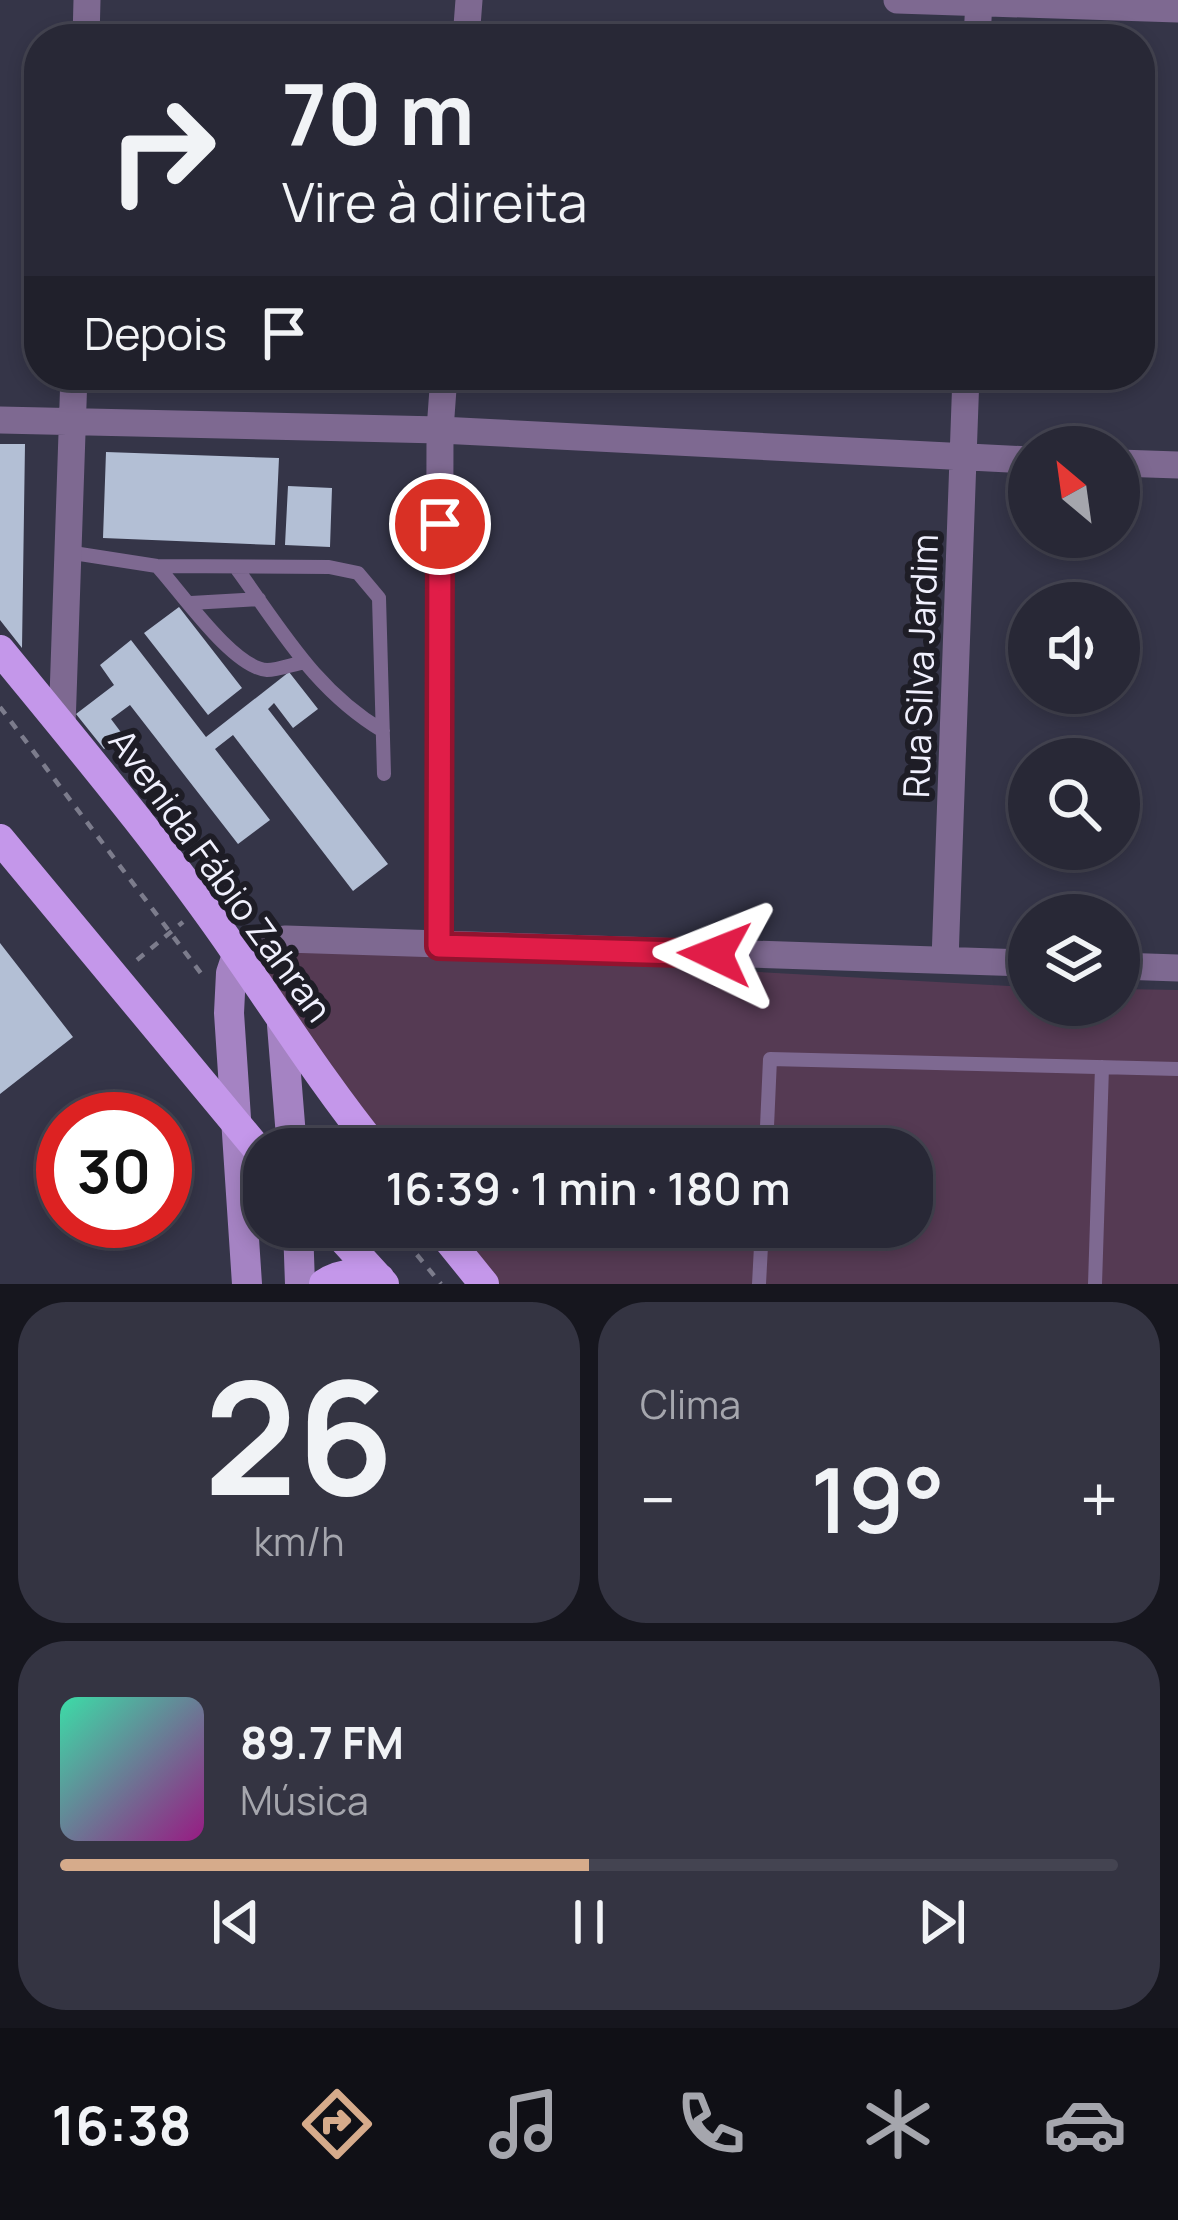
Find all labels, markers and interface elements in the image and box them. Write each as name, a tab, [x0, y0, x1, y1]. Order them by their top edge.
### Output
text: 70 m	[282, 55, 474, 170]
icon: right	[84, 72, 240, 228]
text: Vire à direita	[282, 164, 588, 238]
icon: arrive	[251, 300, 317, 366]
text: Depois	[84, 302, 227, 364]
north arrow	[1008, 426, 1140, 558]
map controls	[1008, 426, 1140, 1026]
pin	[389, 473, 491, 575]
icon: arrive	[407, 491, 473, 557]
street label: Rua Silva Jardim	[891, 533, 949, 799]
button: sound	[1008, 582, 1140, 714]
street label: Avenida Fábio Zahran	[98, 719, 344, 1031]
button: search	[1008, 738, 1140, 870]
position arrow	[652, 891, 778, 1017]
button: layers	[1008, 894, 1140, 1026]
speed limit sign: 30	[36, 1092, 192, 1248]
text: 16:39 · 1 min · 180 m	[385, 1157, 791, 1219]
text: 26	[204, 1329, 394, 1542]
text: Clima	[640, 1377, 741, 1431]
text: 19°	[811, 1437, 945, 1560]
text: −	[640, 1454, 676, 1544]
text: +	[1080, 1454, 1118, 1544]
text: km/h	[254, 1514, 344, 1568]
text: 89.7 FM	[240, 1711, 404, 1773]
text: Música	[240, 1773, 369, 1827]
icon: previous	[203, 1889, 269, 1955]
icon: pause	[556, 1889, 622, 1955]
icon: next	[909, 1889, 975, 1955]
icon: directions	[295, 2082, 379, 2166]
icon: music	[482, 2082, 566, 2166]
icon: phone	[669, 2082, 753, 2166]
icon: climate	[856, 2082, 940, 2166]
icon: car	[1043, 2082, 1127, 2166]
text: 16:38	[51, 2087, 192, 2161]

